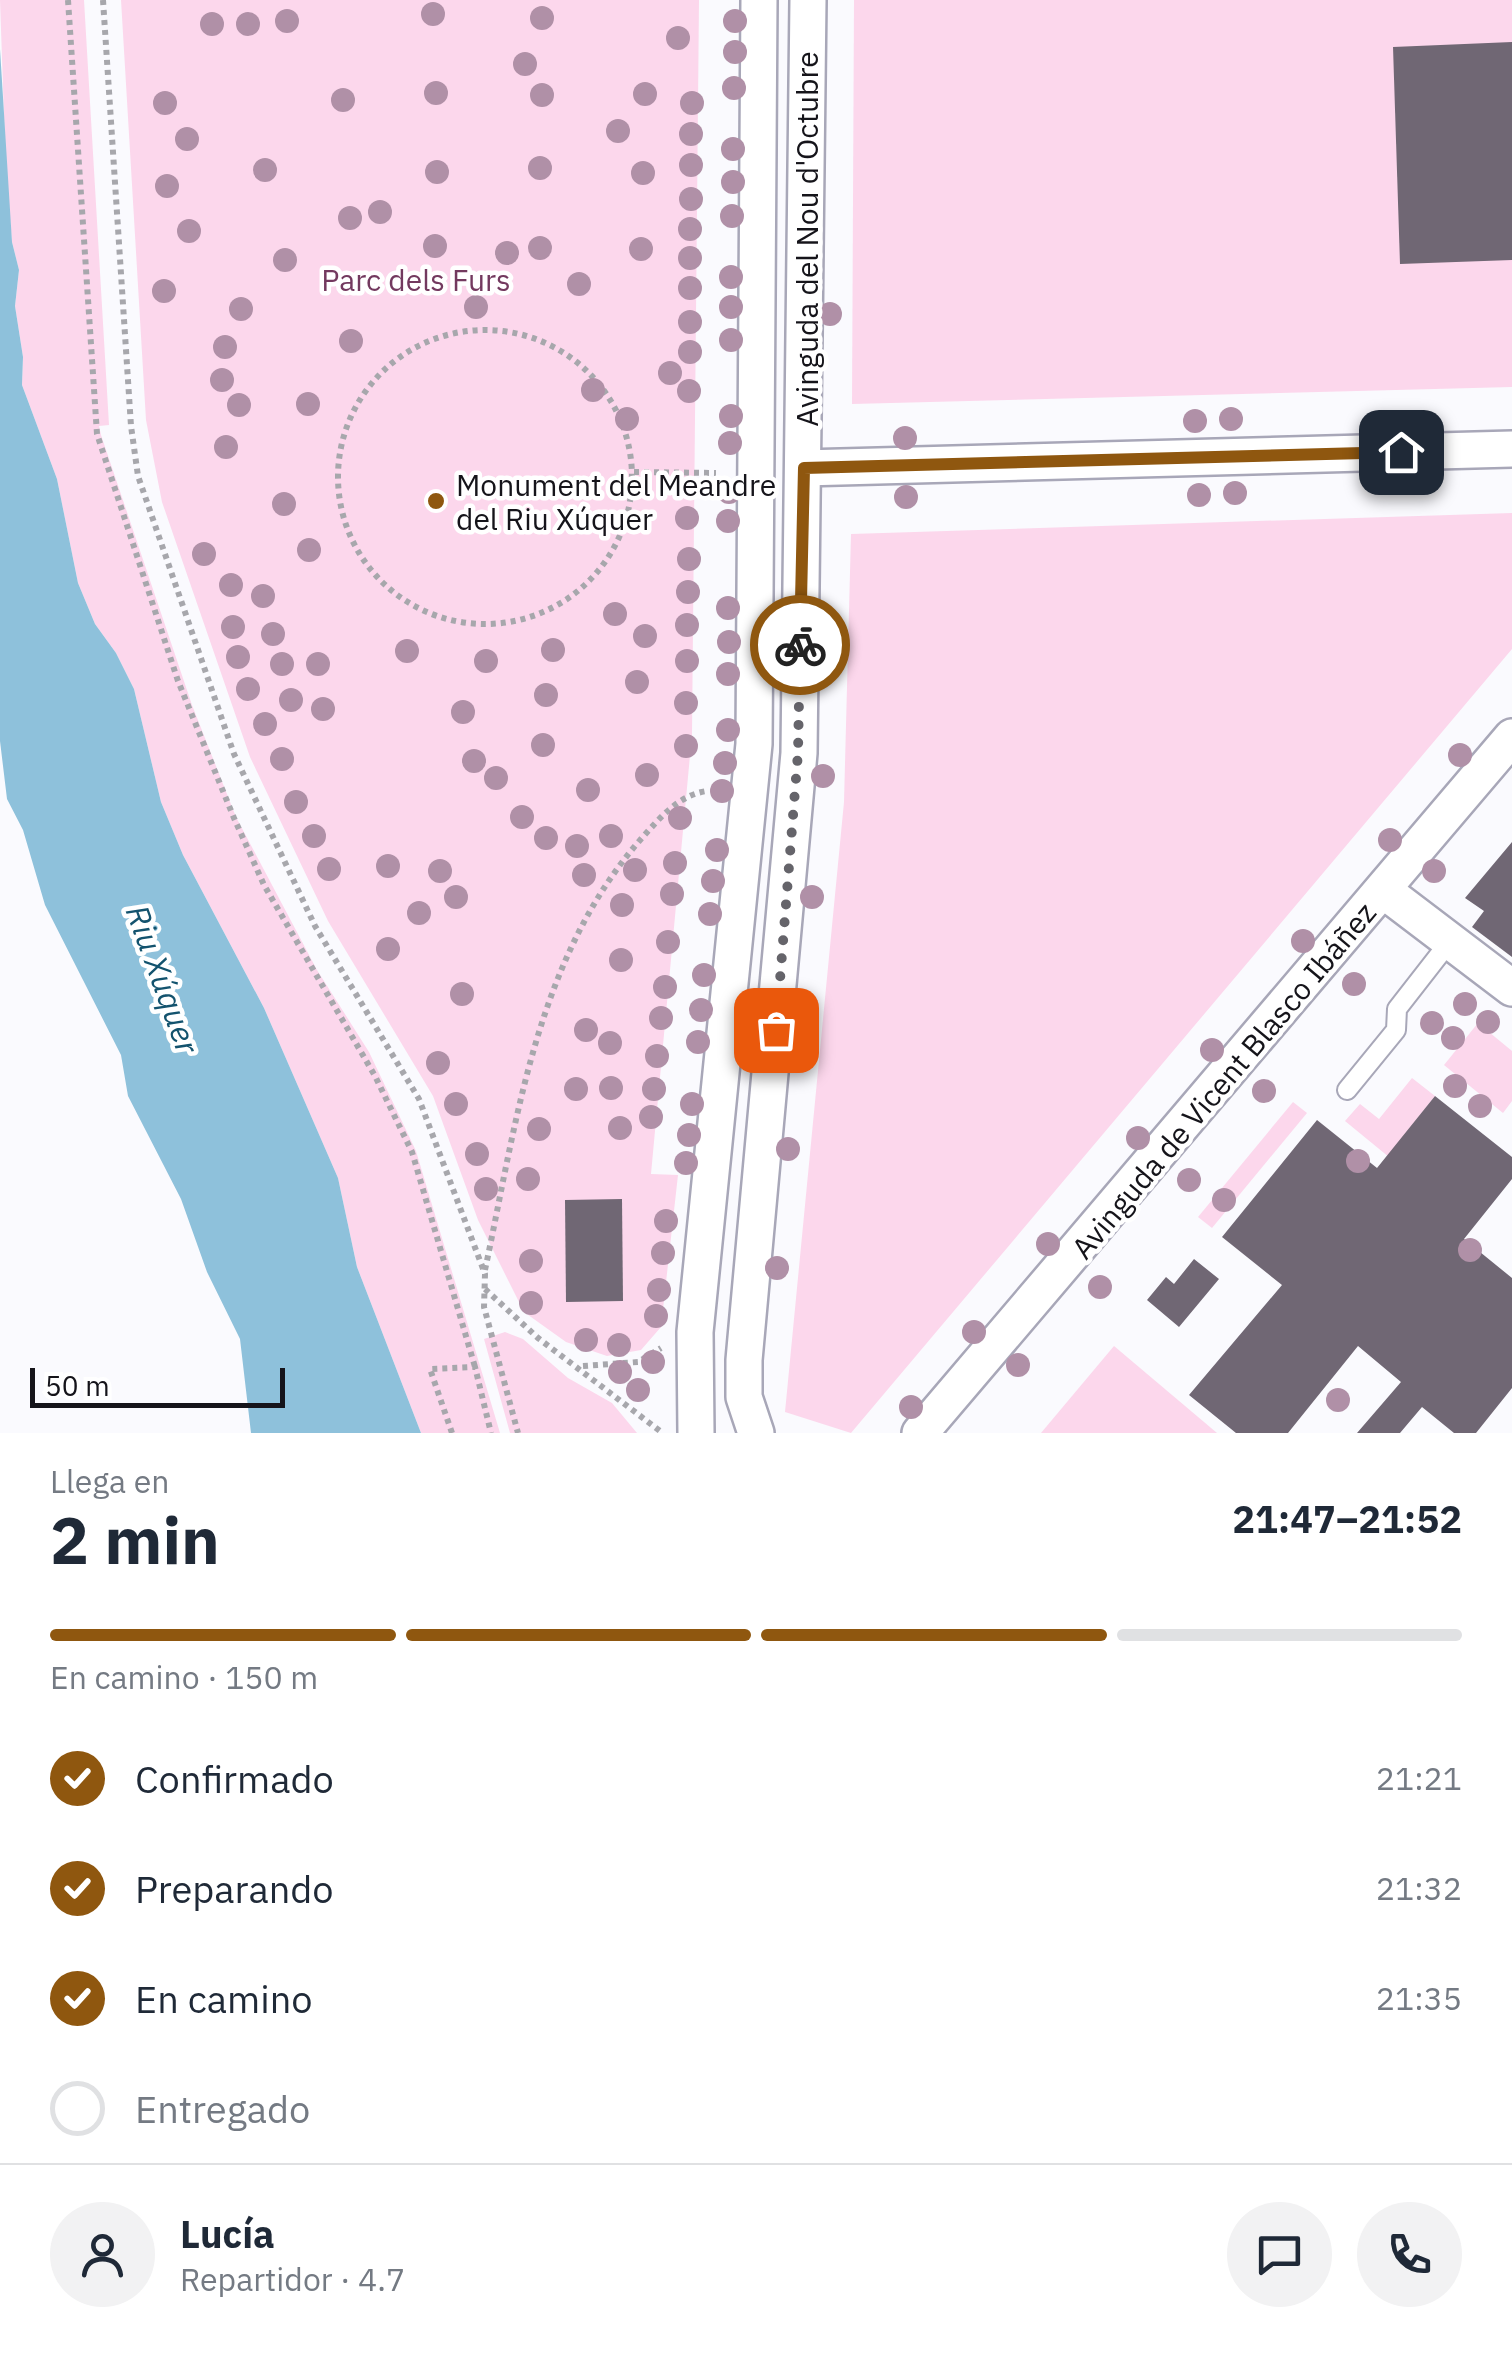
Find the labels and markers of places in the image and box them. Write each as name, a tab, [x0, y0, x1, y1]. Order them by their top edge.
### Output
pin	[1359, 410, 1444, 495]
place label: Monument del Meandre del Riu Xúquer	[456, 465, 776, 538]
marker: Monument del Meandre del Riu Xúquer	[425, 490, 447, 512]
pin	[734, 988, 819, 1073]

